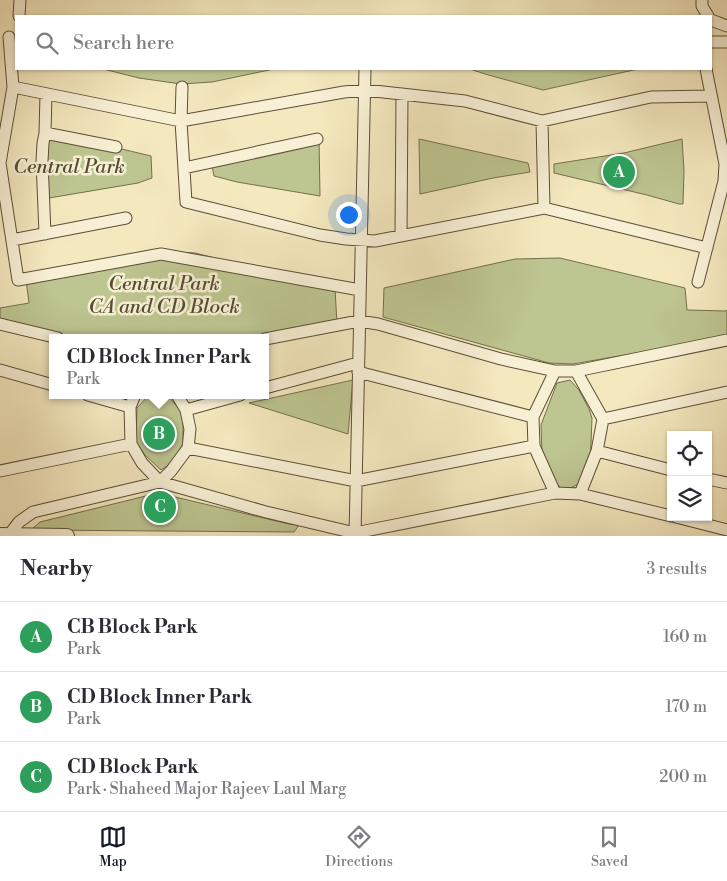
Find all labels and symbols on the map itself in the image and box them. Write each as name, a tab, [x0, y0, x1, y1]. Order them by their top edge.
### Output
pin: A	[603, 153, 635, 191]
park label: Central Park	[13, 155, 125, 180]
your location	[336, 202, 362, 228]
park label: Central Park CA and CD Block	[88, 272, 240, 320]
pin: B	[143, 415, 175, 453]
pin: C	[144, 488, 176, 526]

